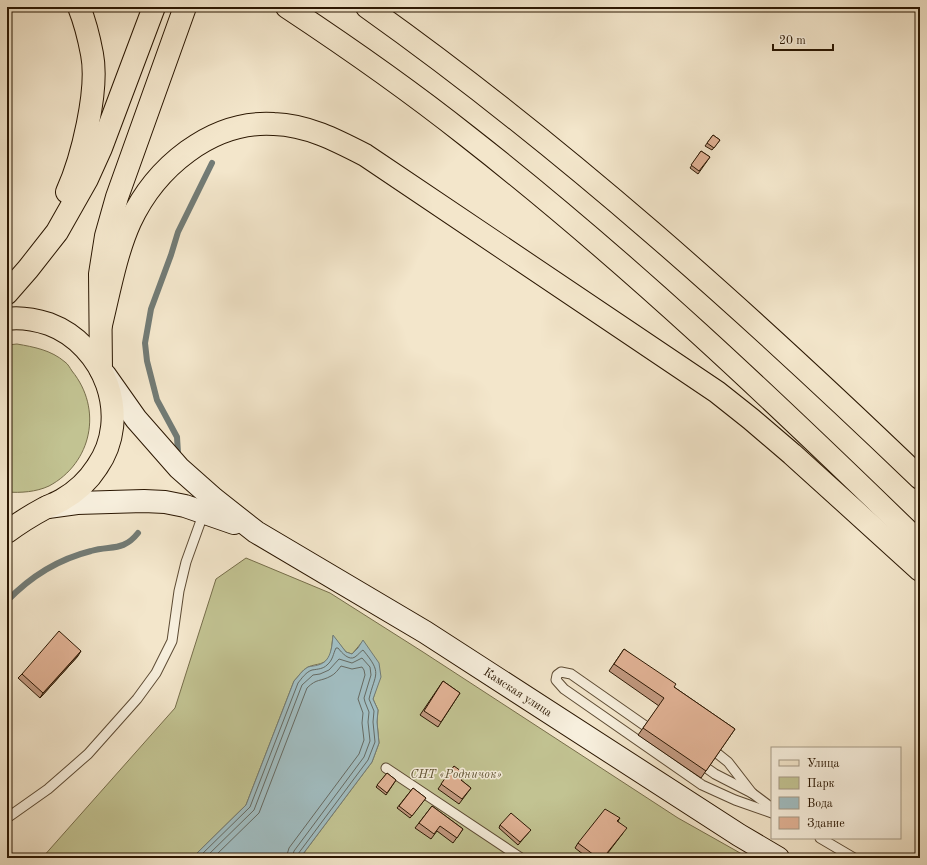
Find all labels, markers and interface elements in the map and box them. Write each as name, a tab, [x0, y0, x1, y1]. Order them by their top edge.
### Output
scale bar	[773, 26, 833, 52]
text: 20 m	[779, 35, 806, 47]
street label: Камская улица	[481, 666, 554, 719]
legend	[771, 747, 901, 839]
text: Улица	[807, 758, 840, 770]
park label: СНТ «Родничок»	[410, 769, 502, 781]
text: Парк	[807, 778, 835, 790]
text: Вода	[807, 798, 833, 810]
text: Здание	[807, 818, 845, 830]

